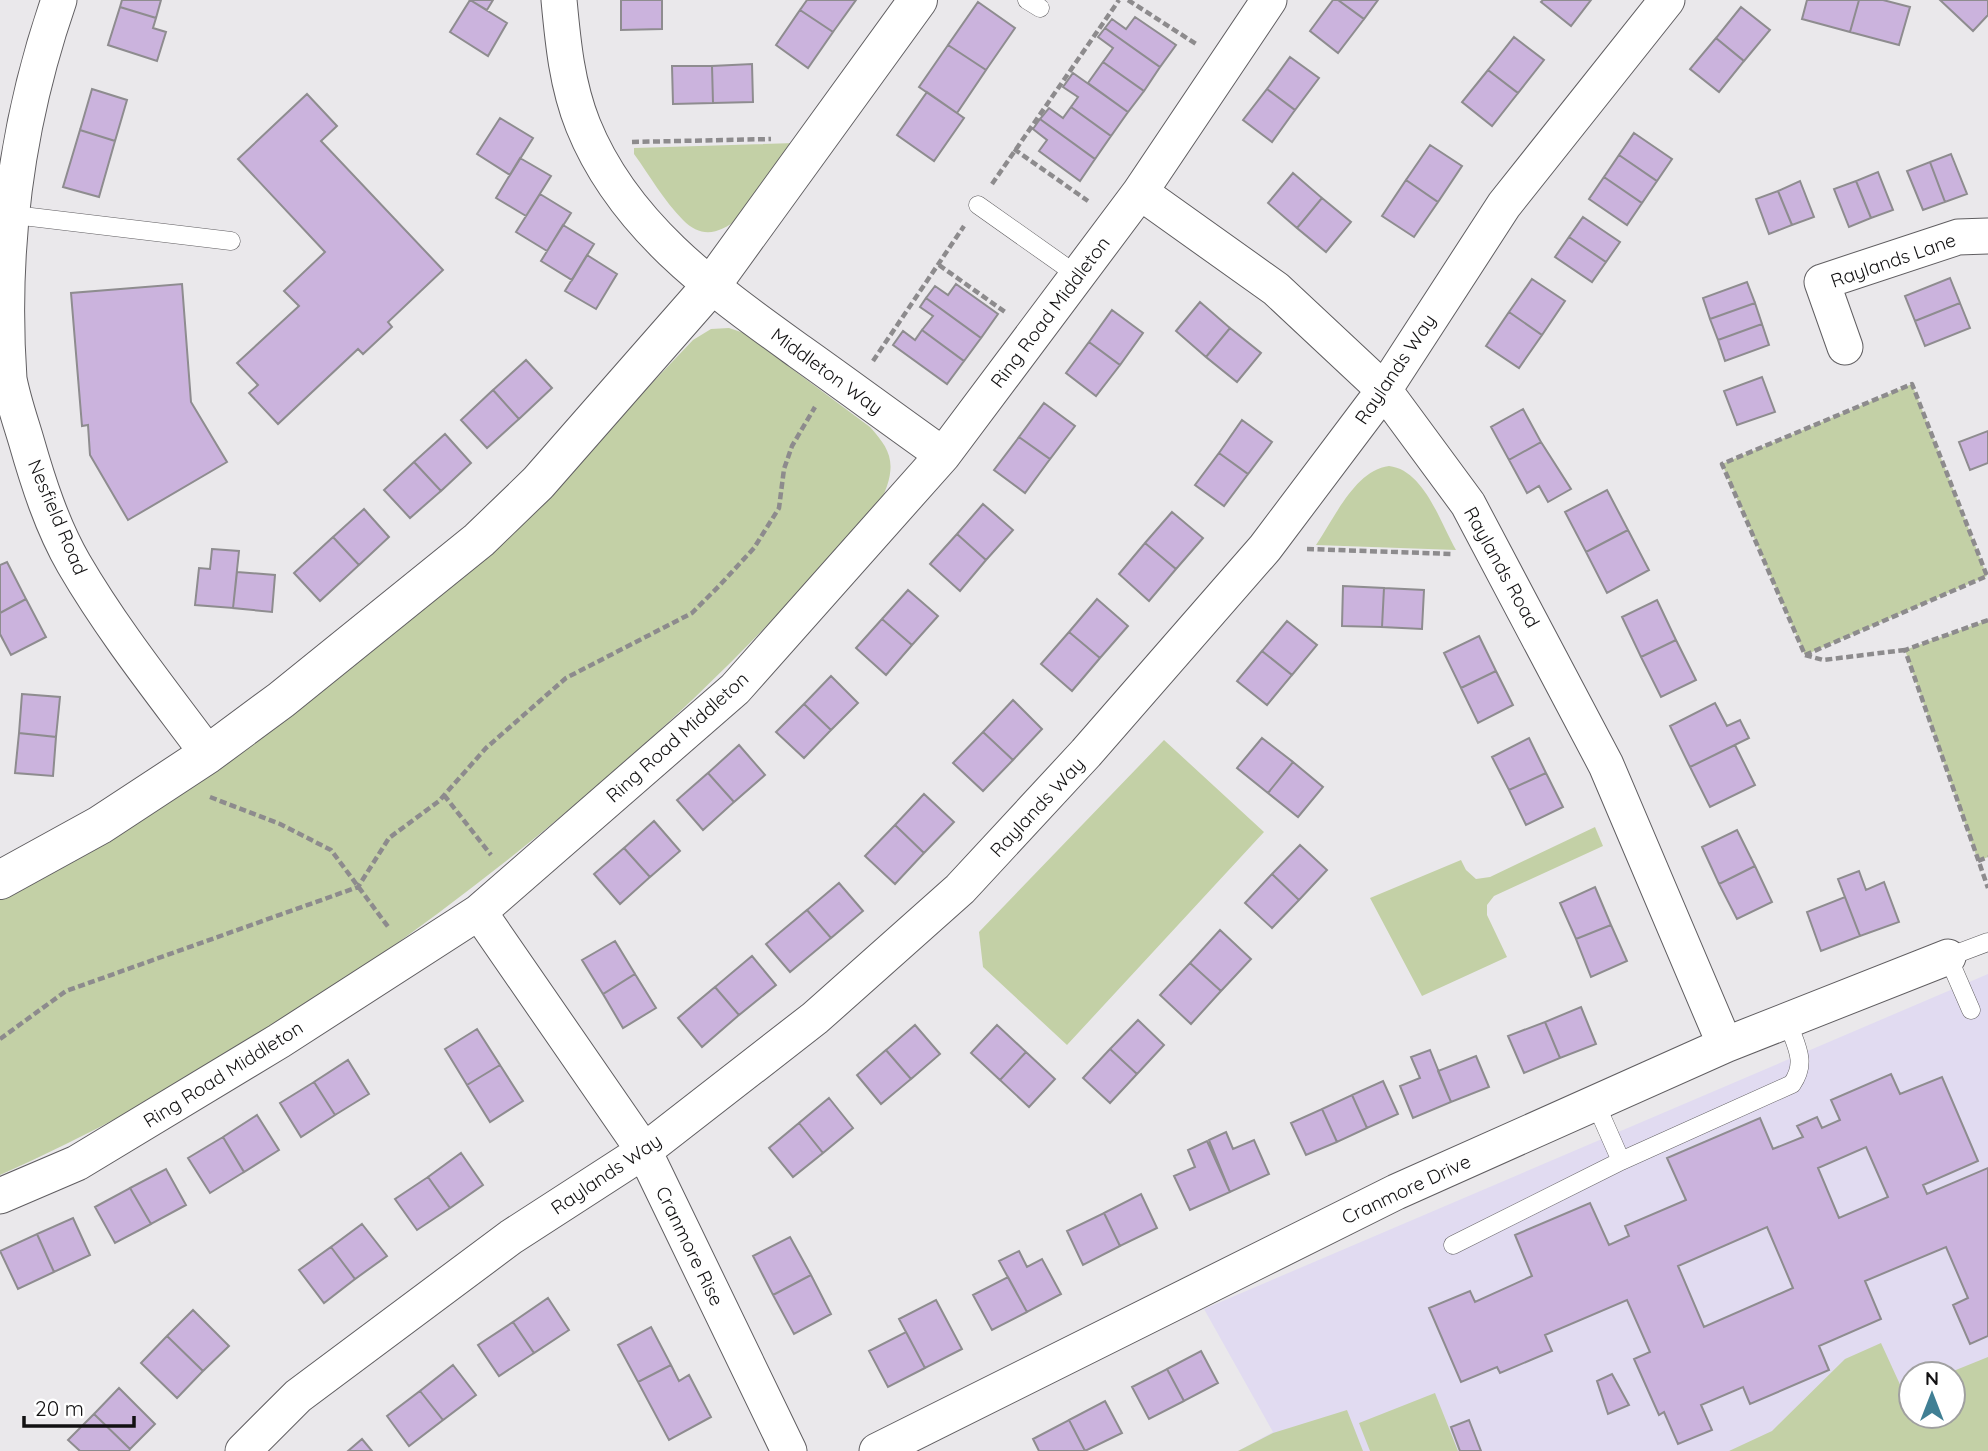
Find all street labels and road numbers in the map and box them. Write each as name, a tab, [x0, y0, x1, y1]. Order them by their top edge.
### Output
street label: Raylands Lane	[1827, 227, 1959, 293]
street label: Ring Road Middleton	[985, 231, 1115, 393]
street label: Raylands Way	[1349, 309, 1441, 429]
street label: Middleton Way	[766, 322, 888, 420]
street label: Nesfield Road	[23, 456, 93, 578]
street label: Raylands Road	[1459, 502, 1545, 632]
street label: Ring Road Middleton	[601, 667, 753, 807]
street label: Raylands Way	[985, 752, 1089, 862]
street label: Ring Road Middleton	[139, 1015, 307, 1133]
street label: Raylands Way	[546, 1128, 666, 1220]
street label: Cranmore Drive	[1338, 1149, 1474, 1229]
street label: Cranmore Rise	[651, 1182, 729, 1310]

